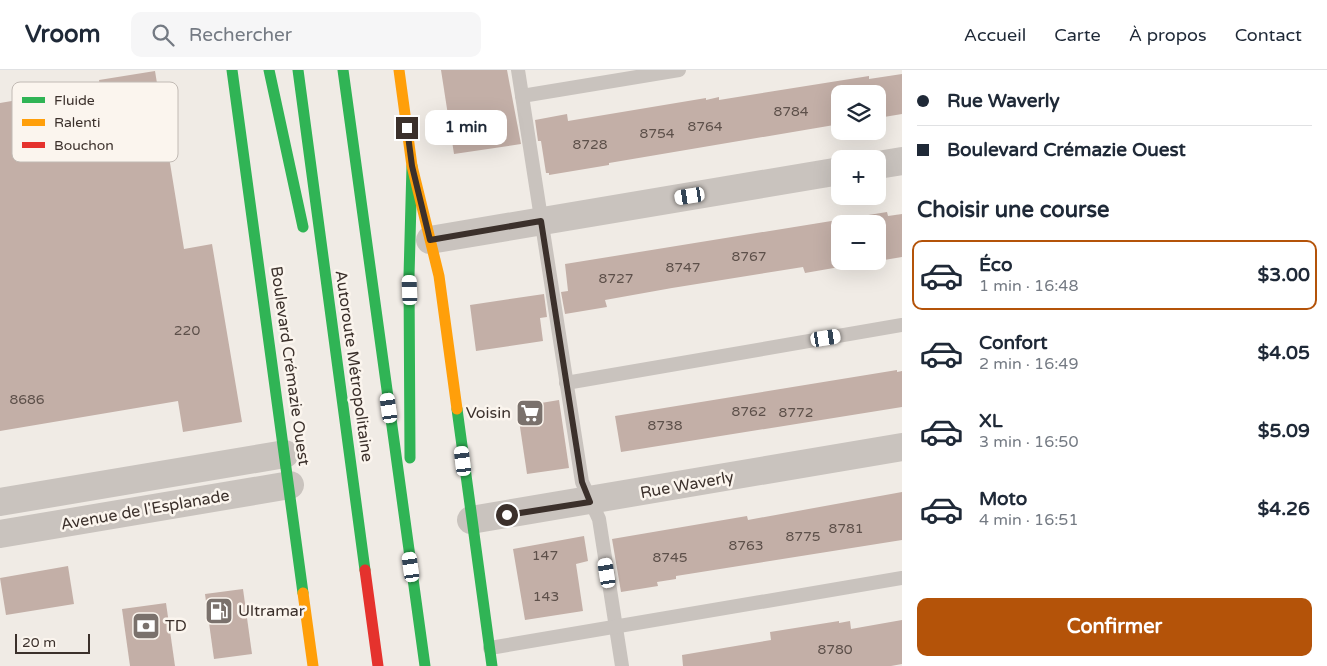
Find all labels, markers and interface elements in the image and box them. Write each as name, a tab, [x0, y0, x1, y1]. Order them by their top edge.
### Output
search box	[131, 12, 481, 57]
text: Vroom	[25, 20, 101, 49]
icon: search	[149, 21, 177, 49]
text: Rechercher	[189, 24, 292, 46]
text: Accueil	[964, 24, 1026, 46]
text: Carte	[1054, 24, 1101, 46]
text: À propos	[1129, 24, 1207, 46]
text: Contact	[1235, 24, 1302, 46]
legend	[12, 82, 178, 162]
map controls	[831, 85, 886, 270]
button: layers	[831, 85, 886, 140]
text: Rue Waverly	[947, 90, 1060, 112]
text: Fluide	[54, 92, 95, 109]
house number: 8784	[773, 103, 809, 120]
callout: 1 min	[424, 110, 507, 146]
text: Ralenti	[54, 114, 100, 131]
route end	[396, 117, 418, 139]
text: 1 min	[445, 117, 487, 137]
house number: 8764	[687, 118, 723, 135]
house number: 8754	[639, 125, 675, 142]
house number: 8728	[572, 136, 608, 153]
text: Bouchon	[54, 137, 114, 154]
text: Boulevard Crémazie Ouest	[947, 139, 1186, 161]
button: +	[831, 150, 886, 205]
car	[674, 186, 705, 206]
text: Choisir une course	[917, 197, 1110, 223]
button: −	[831, 215, 886, 270]
house number: 8767	[731, 248, 767, 265]
icon: car	[919, 253, 964, 298]
text: Éco	[979, 254, 1012, 276]
house number: 8747	[665, 259, 701, 276]
text: $3.00	[1258, 264, 1310, 286]
street label: Boulevard Crémazie Ouest	[266, 265, 314, 467]
street label: Autoroute Métropolitaine	[331, 269, 377, 463]
house number: 8727	[598, 270, 634, 287]
car	[401, 275, 418, 305]
text: 1 min · 16:48	[979, 276, 1078, 296]
house number: 220	[174, 322, 200, 339]
car	[810, 328, 841, 348]
icon: car	[919, 331, 964, 376]
text: Confort	[979, 332, 1048, 354]
text: $4.05	[1258, 342, 1310, 364]
text: 2 min · 16:49	[979, 354, 1078, 374]
house number: 8686	[9, 391, 45, 408]
car	[379, 392, 398, 424]
supermarket icon: Voisin	[515, 398, 545, 428]
place label: Voisin	[466, 403, 511, 423]
house number: 8762	[731, 403, 767, 420]
house number: 8772	[778, 404, 814, 421]
icon: car	[919, 409, 964, 454]
text: XL	[979, 410, 1003, 432]
house number: 8738	[647, 417, 683, 434]
text: $5.09	[1258, 420, 1310, 442]
text: 3 min · 16:50	[979, 432, 1078, 452]
car	[453, 445, 472, 477]
street label: Rue Waverly	[639, 467, 736, 503]
street label: Avenue de l'Esplanade	[59, 485, 231, 535]
icon: car	[919, 487, 964, 532]
text: Moto	[979, 488, 1027, 510]
text: $4.26	[1258, 498, 1310, 520]
route start	[496, 504, 518, 526]
text: 4 min · 16:51	[979, 510, 1078, 530]
house number: 8781	[828, 520, 864, 537]
house number: 8775	[785, 528, 821, 545]
house number: 8763	[728, 537, 764, 554]
house number: 147	[532, 547, 558, 564]
house number: 8745	[652, 549, 688, 566]
car	[401, 551, 420, 583]
car	[597, 557, 616, 589]
house number: 143	[533, 588, 559, 605]
fuel station icon: Ultramar	[204, 596, 234, 626]
button: Confirmer	[917, 598, 1312, 656]
place label: Ultramar	[238, 601, 306, 621]
bank icon: TD	[131, 611, 161, 641]
place label: TD	[165, 616, 187, 636]
scale bar	[15, 631, 90, 654]
text: 20 m	[22, 634, 56, 651]
house number: 8780	[817, 641, 853, 658]

